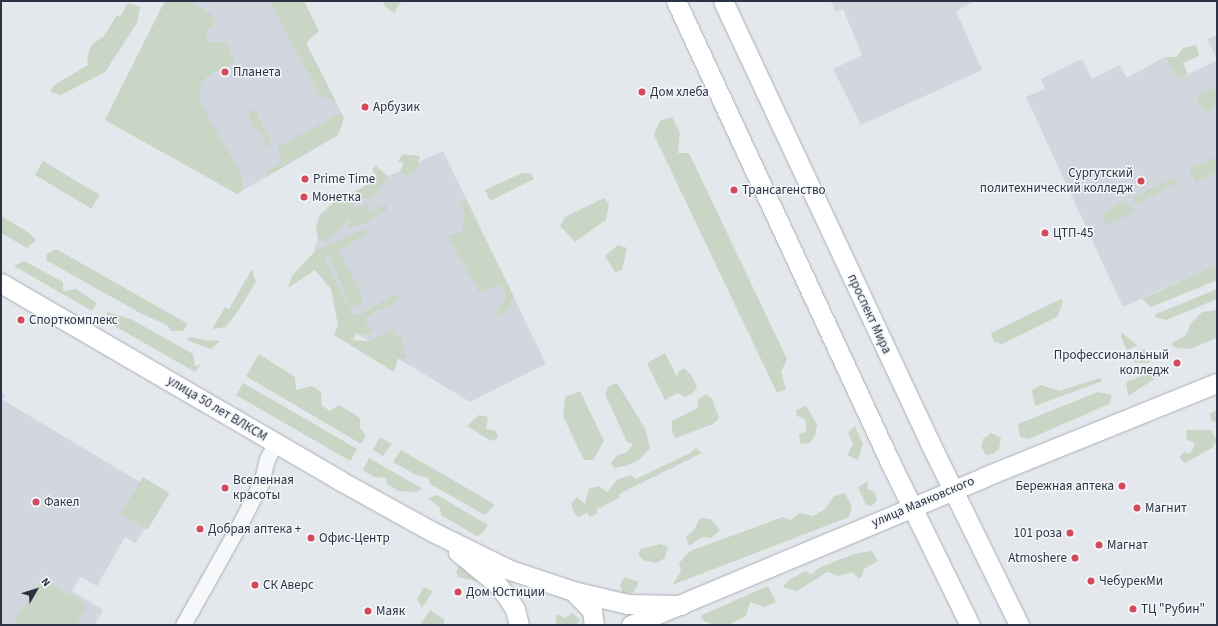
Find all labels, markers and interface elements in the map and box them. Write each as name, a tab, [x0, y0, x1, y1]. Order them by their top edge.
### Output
place label: Планета	[233, 64, 281, 80]
marker: Планета	[220, 67, 230, 77]
place label: Дом хлеба	[650, 84, 709, 100]
marker: Дом хлеба	[637, 87, 647, 97]
place label: Арбузик	[373, 99, 420, 115]
marker: Арбузик	[360, 102, 370, 112]
place label: Сургутский политехнический колледж	[980, 166, 1133, 197]
place label: Prime Time	[313, 171, 375, 187]
marker: Prime Time	[300, 174, 310, 184]
marker: Сургутский политехнический колледж	[1136, 176, 1146, 186]
place label: Трансагенство	[742, 182, 826, 198]
marker: Трансагенство	[729, 185, 739, 195]
place label: Монетка	[312, 189, 361, 205]
marker: Монетка	[299, 192, 309, 202]
place label: ЦТП-45	[1053, 225, 1093, 241]
marker: ЦТП-45	[1040, 228, 1050, 238]
street label: проспект Мира	[844, 272, 894, 356]
place label: Спорткомплекс	[29, 312, 118, 328]
marker: Спорткомплекс	[16, 315, 26, 325]
place label: Профессиональный колледж	[1054, 348, 1169, 379]
marker: Профессиональный колледж	[1172, 358, 1182, 368]
street label: улица 50 лет ВЛКСМ	[164, 373, 270, 445]
place label: Вселенная красоты	[233, 473, 294, 504]
street label: улица Маяковского	[869, 473, 977, 531]
place label: Бережная аптека	[1015, 478, 1114, 494]
marker: Бережная аптека	[1117, 481, 1127, 491]
marker: Вселенная красоты	[220, 483, 230, 493]
place label: Факел	[44, 494, 79, 510]
marker: Факел	[31, 497, 41, 507]
place label: Магнит	[1145, 500, 1187, 516]
marker: Магнит	[1132, 503, 1142, 513]
place label: Добрая аптека +	[208, 521, 301, 537]
marker: Добрая аптека +	[195, 524, 205, 534]
place label: 101 роза	[1014, 525, 1062, 541]
marker: 101 роза	[1065, 528, 1075, 538]
place label: Офис-Центр	[319, 530, 390, 546]
marker: Офис-Центр	[306, 533, 316, 543]
place label: Магнат	[1107, 537, 1148, 553]
marker: Магнат	[1094, 540, 1104, 550]
place label: Atmoshere	[1008, 550, 1067, 566]
marker: Atmoshere	[1070, 553, 1080, 563]
north arrow	[16, 570, 56, 610]
place label: ЧебурекМи	[1099, 573, 1163, 589]
text: N	[38, 575, 54, 590]
marker: ЧебурекМи	[1086, 576, 1096, 586]
place label: СК Аверс	[263, 577, 314, 593]
marker: СК Аверс	[250, 580, 260, 590]
place label: Дом Юстиции	[466, 584, 545, 600]
marker: Дом Юстиции	[453, 587, 463, 597]
place label: ТЦ "Рубин"	[1141, 601, 1205, 617]
place label: Маяк	[376, 603, 405, 619]
marker: ТЦ "Рубин"	[1128, 604, 1138, 614]
marker: Маяк	[363, 606, 373, 616]

